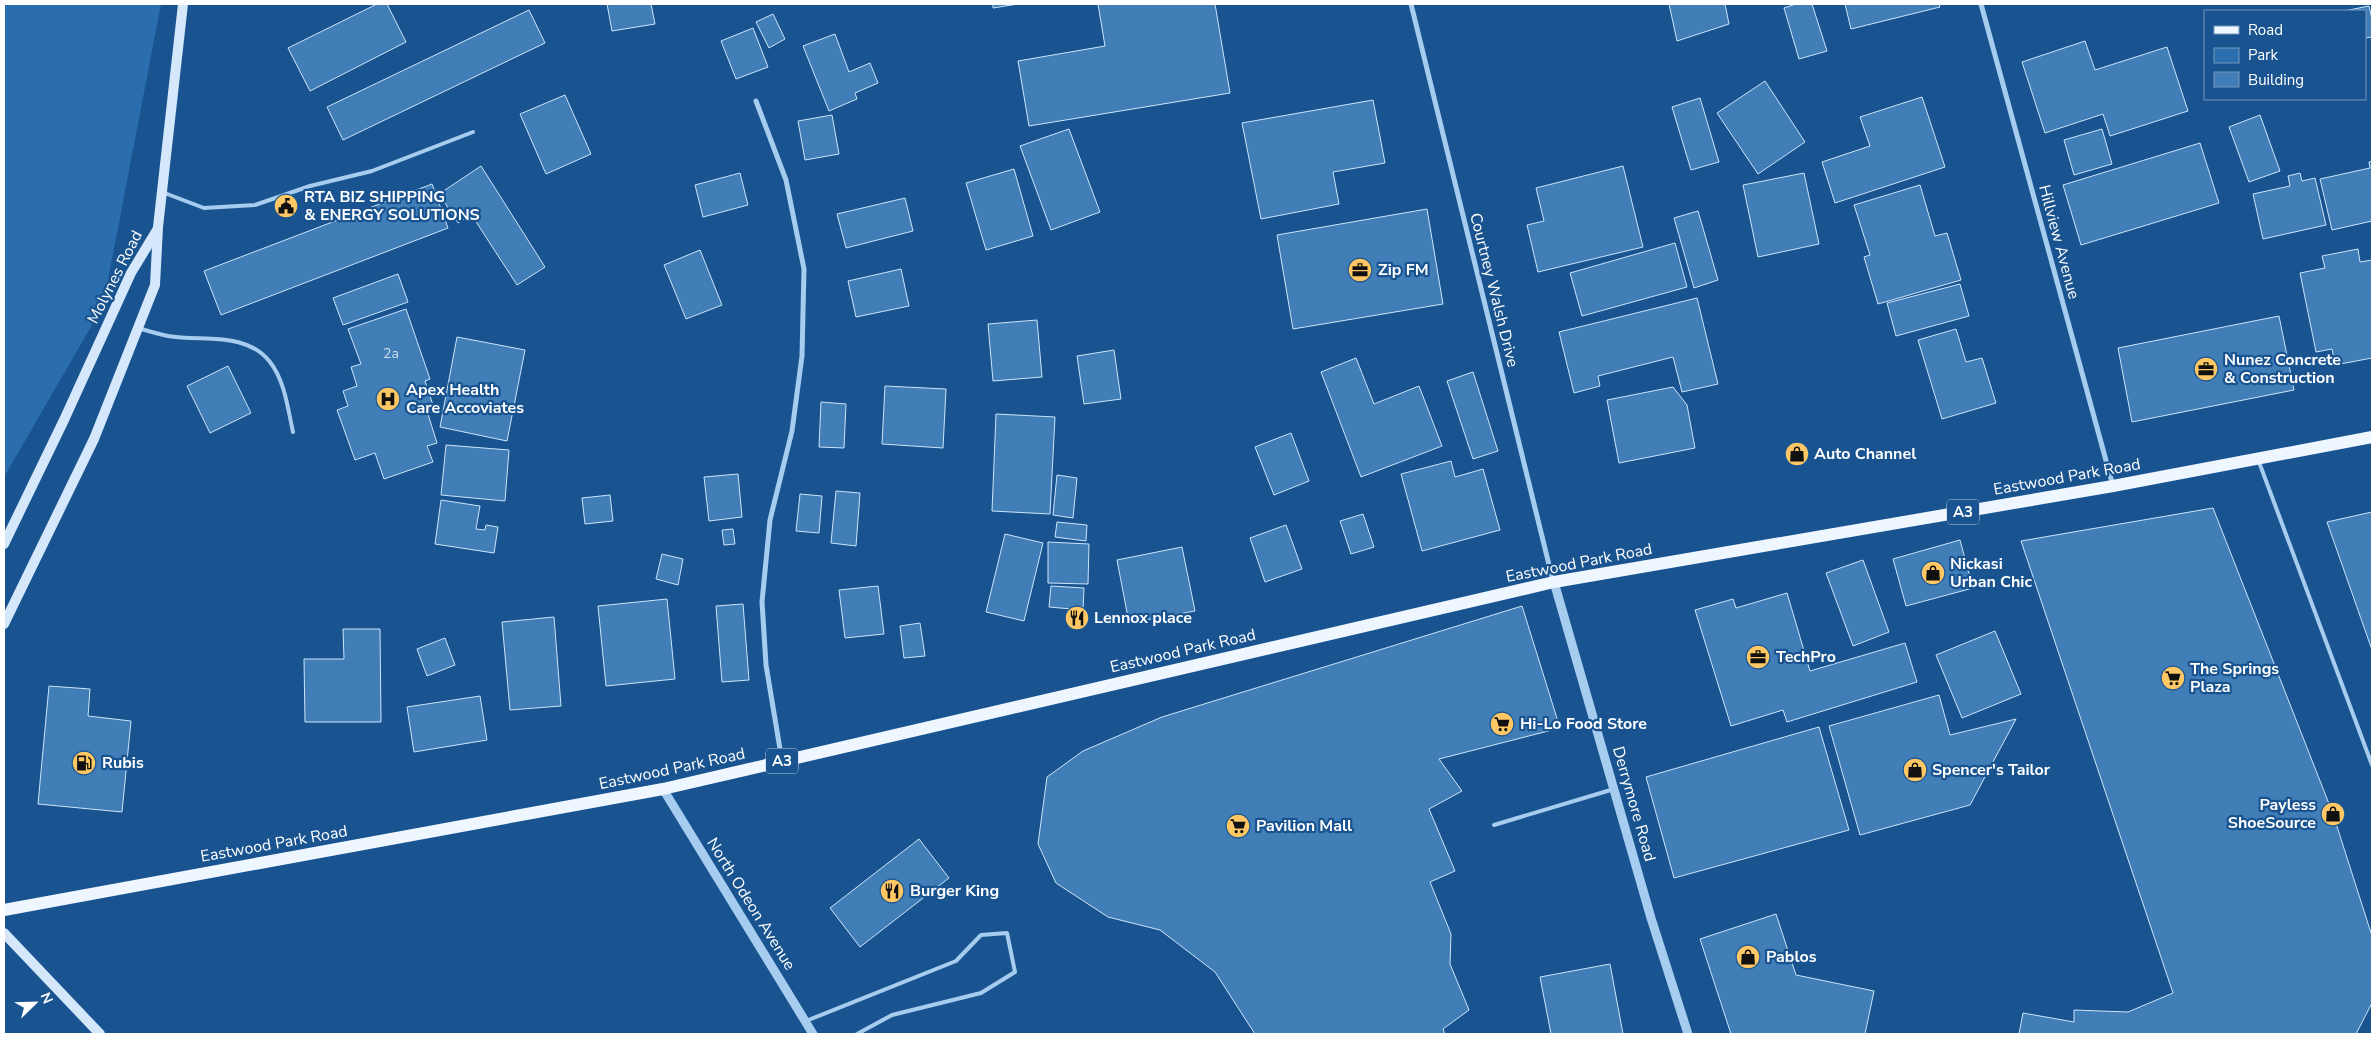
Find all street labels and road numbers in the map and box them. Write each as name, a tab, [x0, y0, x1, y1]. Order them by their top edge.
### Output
street label: Hillview Avenue	[2033, 182, 2085, 302]
street label: Courtney Walsh Drive	[1464, 211, 1524, 369]
street label: Molynes Road	[82, 227, 148, 327]
street label: Eastwood Park Road	[1992, 453, 2142, 501]
road number: A3	[1947, 500, 1979, 524]
street label: Eastwood Park Road	[1504, 538, 1654, 588]
street label: Eastwood Park Road	[1108, 624, 1258, 678]
street label: Eastwood Park Road	[597, 743, 747, 795]
street label: Derrymore Road	[1607, 744, 1661, 864]
road number: A3	[766, 748, 798, 774]
street label: Eastwood Park Road	[199, 820, 349, 868]
street label: North Odeon Avenue	[701, 834, 801, 974]

